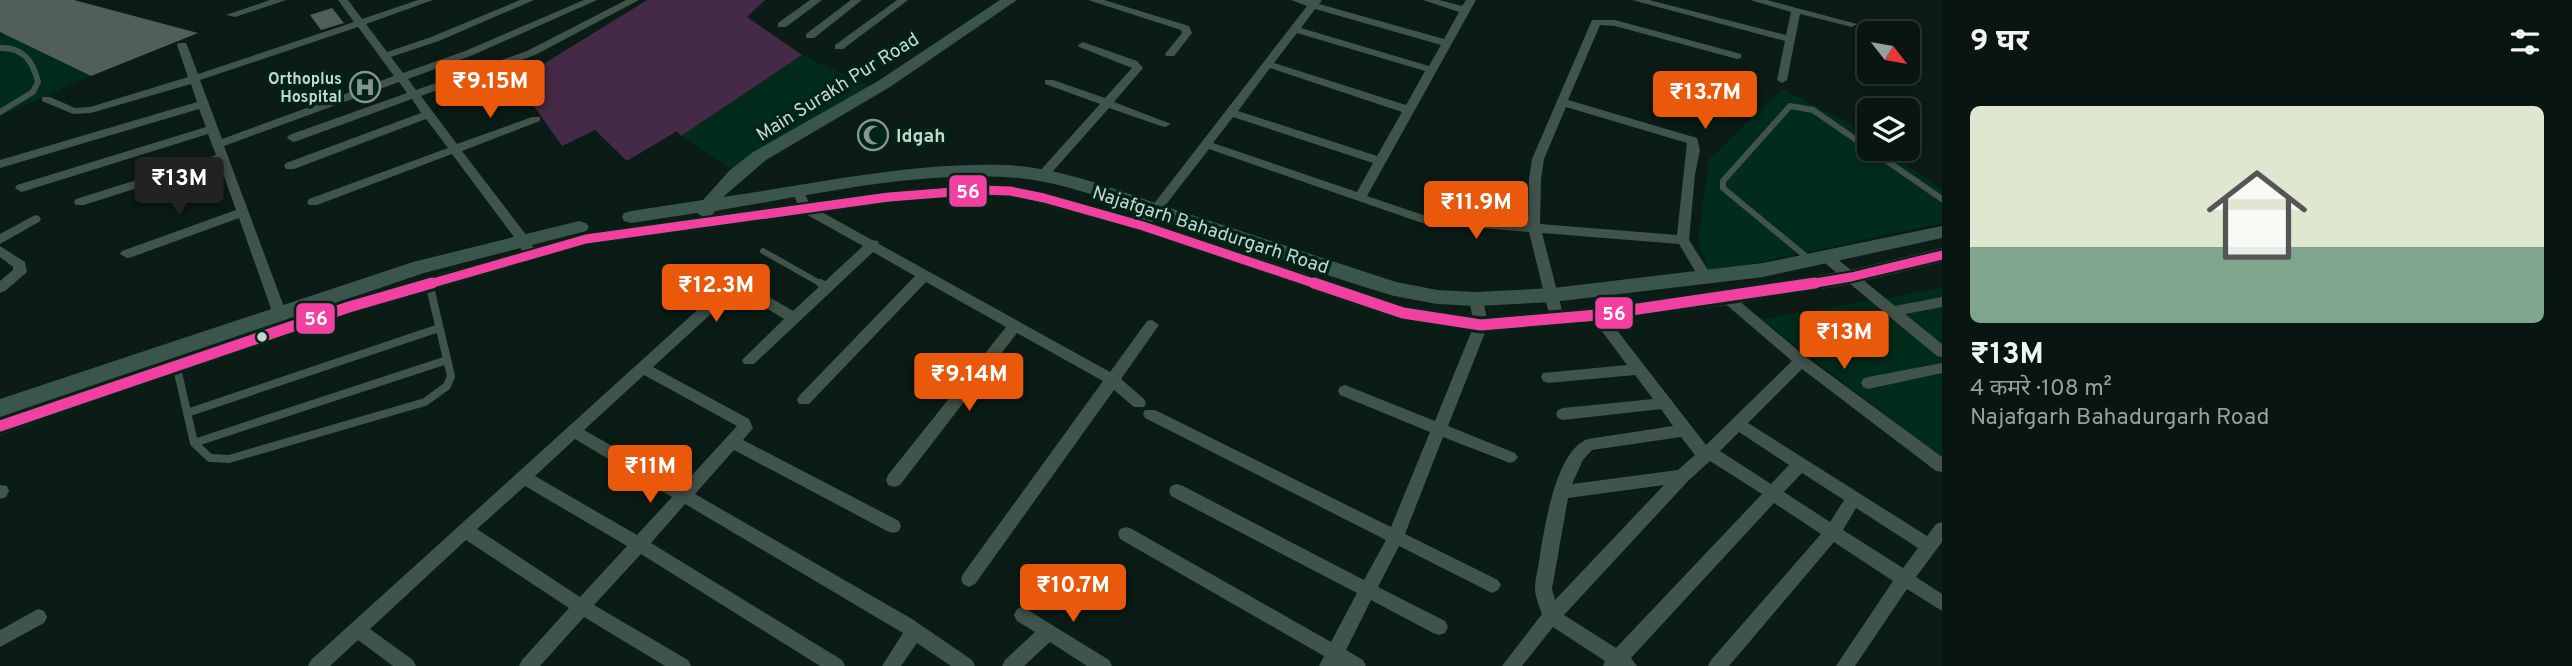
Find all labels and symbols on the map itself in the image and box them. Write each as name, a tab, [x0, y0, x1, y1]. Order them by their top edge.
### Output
north arrow	[1857, 21, 1920, 84]
street label: Main Surakh Pur Road	[752, 28, 924, 148]
pin: ₹9.15M	[433, 60, 547, 120]
place label: Orthoplus Hospital	[268, 70, 342, 108]
hospital icon: Orthoplus Hospital	[348, 70, 382, 104]
pin: ₹13.7M	[1648, 72, 1762, 131]
mosque icon: Idgah	[856, 118, 890, 152]
place label: Idgah	[896, 125, 945, 149]
pin: ₹13M	[138, 158, 220, 217]
line badge: 56	[948, 174, 988, 208]
text: 56	[956, 181, 980, 205]
street label: Najafgarh Bahadurgarh Road	[1089, 181, 1332, 281]
pin: ₹11.9M	[1419, 182, 1533, 241]
pin: ₹12.3M	[659, 264, 773, 324]
line badge: 56	[1594, 296, 1634, 330]
line badge: 56	[295, 302, 336, 335]
text: 56	[1602, 303, 1626, 327]
text: 56	[304, 308, 328, 332]
pin: ₹13M	[1803, 312, 1885, 371]
unlabelled marker	[255, 330, 269, 344]
pin: ₹9.14M	[912, 354, 1026, 413]
pin: ₹11M	[609, 446, 691, 505]
pin: ₹10.7M	[1016, 564, 1130, 624]

